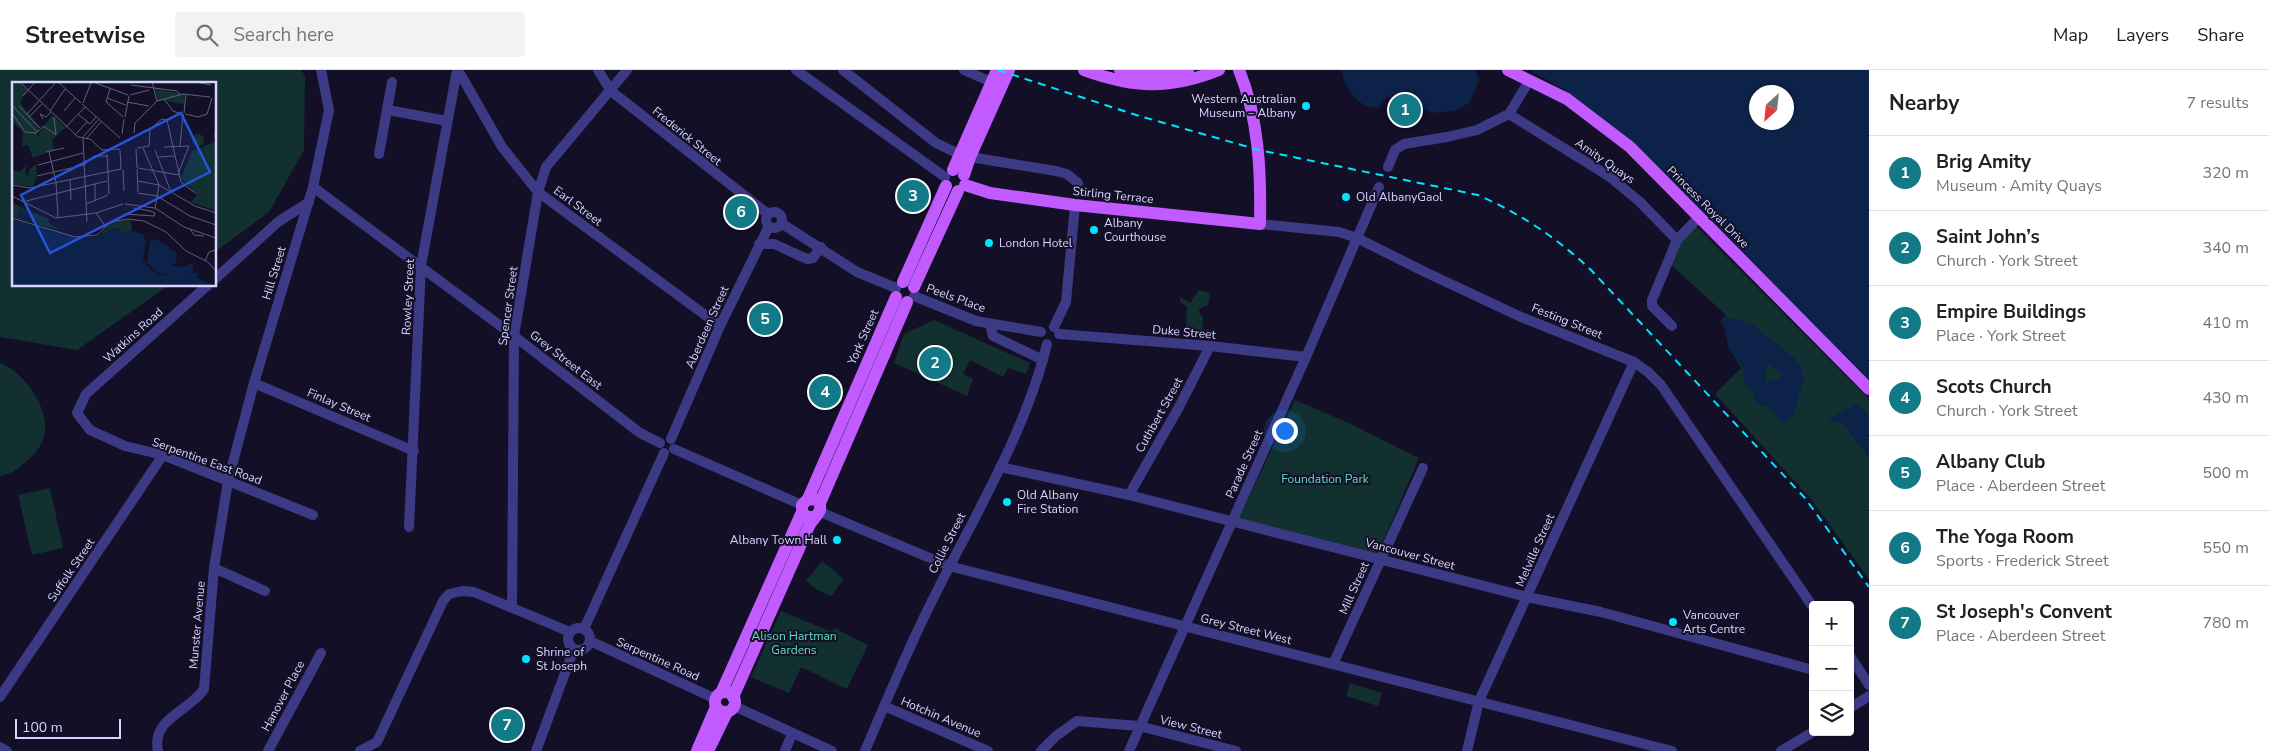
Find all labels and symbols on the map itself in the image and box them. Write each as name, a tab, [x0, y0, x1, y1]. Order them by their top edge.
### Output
inset map	[12, 82, 216, 286]
north arrow	[1749, 85, 1794, 130]
place label: Western Australian Museum – Albany	[1191, 91, 1297, 121]
pin: 1	[1389, 91, 1421, 129]
marker: Western Australian Museum – Albany	[1300, 100, 1312, 112]
street label: Frederick Street	[649, 103, 726, 169]
street label: Amity Quays	[1572, 135, 1638, 188]
street label: Princess Royal Drive	[1664, 163, 1752, 251]
pin: 3	[897, 177, 929, 215]
street label: Earl Street	[550, 182, 606, 230]
street label: Stirling Terrace	[1072, 183, 1154, 207]
place label: Old AlbanyGaol	[1356, 189, 1443, 205]
marker: Old AlbanyGaol	[1340, 191, 1352, 203]
pin: 6	[725, 193, 757, 231]
place label: Albany Courthouse	[1104, 215, 1166, 245]
marker: Albany Courthouse	[1088, 224, 1100, 236]
place label: London Hotel	[999, 235, 1073, 251]
marker: London Hotel	[983, 237, 995, 249]
street label: Hill Street	[258, 244, 290, 302]
street label: Rowley Street	[398, 258, 418, 336]
street label: Spencer Street	[495, 265, 522, 346]
street label: Peels Place	[924, 280, 988, 316]
street label: Aberdeen Street	[682, 282, 733, 371]
pin: 5	[749, 300, 781, 338]
street label: Festing Street	[1529, 300, 1606, 343]
street label: Watkins Road	[100, 304, 166, 366]
street label: York Street	[843, 306, 883, 368]
street label: Duke Street	[1152, 321, 1217, 343]
street label: Grey Street East	[527, 327, 606, 394]
pin: 2	[919, 344, 951, 382]
pin: 4	[809, 373, 841, 411]
street label: Cuthbert Street	[1132, 374, 1187, 455]
street label: Finlay Street	[305, 384, 374, 426]
your location	[1272, 418, 1298, 444]
street label: Parade Street	[1222, 426, 1267, 501]
street label: Serpentine East Road	[150, 434, 264, 488]
park label: Foundation Park	[1281, 471, 1370, 487]
place label: Old Albany Fire Station	[1017, 487, 1079, 517]
marker: Old Albany Fire Station	[1001, 496, 1013, 508]
street label: Collie Street	[925, 509, 970, 576]
street label: Melville Street	[1512, 510, 1559, 589]
place label: Albany Town Hall	[730, 532, 827, 548]
street label: Suffolk Street	[44, 534, 99, 605]
marker: Albany Town Hall	[831, 534, 843, 546]
street label: Vancouver Street	[1362, 534, 1457, 574]
street label: Mill Street	[1335, 558, 1373, 617]
street label: Munster Avenue	[185, 580, 209, 670]
place label: Vancouver Arts Centre	[1682, 607, 1745, 637]
street label: Grey Street West	[1199, 610, 1294, 648]
marker: Vancouver Arts Centre	[1667, 616, 1679, 628]
park label: Alison Hartman Gardens	[751, 628, 837, 658]
street label: Serpentine Road	[614, 633, 702, 685]
place label: Shrine of St Joseph	[536, 644, 587, 674]
marker: Shrine of St Joseph	[520, 653, 532, 665]
street label: Hanover Place	[258, 658, 308, 734]
street label: Hotchin Avenue	[898, 693, 984, 741]
pin: 7	[491, 706, 523, 744]
street label: View Street	[1157, 711, 1224, 743]
scale bar	[15, 716, 121, 739]

